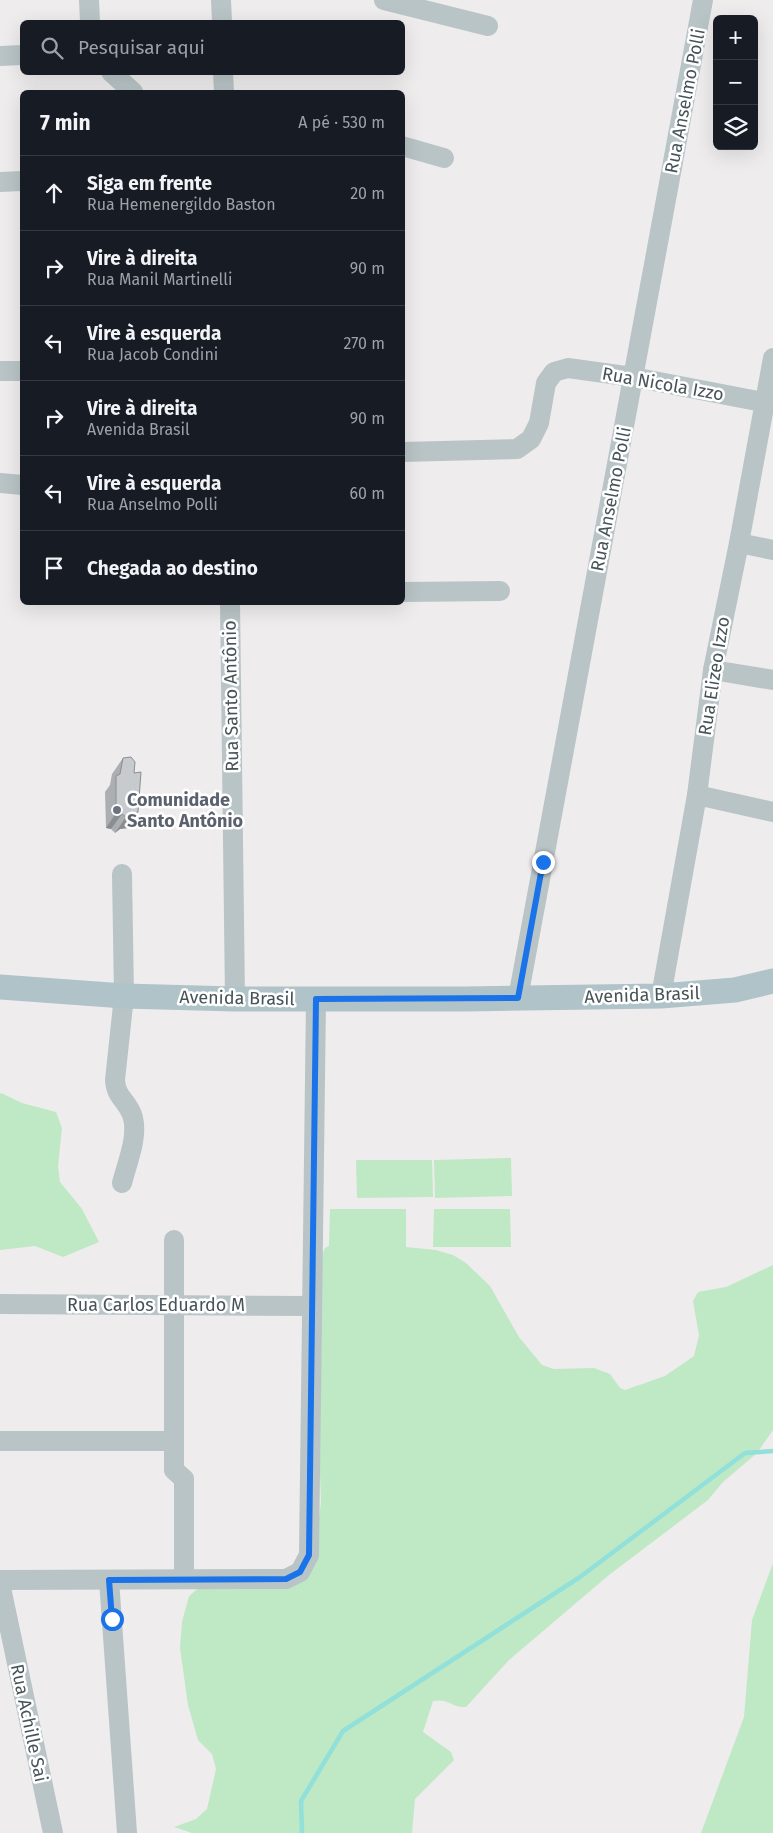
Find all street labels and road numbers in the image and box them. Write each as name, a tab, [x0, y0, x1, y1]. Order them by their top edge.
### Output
street label: Rua Anselmo Polli	[660, 27, 710, 175]
street label: Rua Nicola Izzo	[600, 362, 726, 406]
street label: Rua Anselmo Polli	[586, 425, 636, 573]
street label: Rua Elizeo Izzo	[694, 615, 734, 737]
street label: Rua Santo Antônio	[219, 620, 243, 772]
street label: Avenida Brasil	[584, 982, 700, 1008]
street label: Avenida Brasil	[179, 986, 295, 1010]
street label: Rua Carlos Eduardo M	[67, 1294, 245, 1316]
street label: Rua Achille Sai	[6, 1662, 52, 1784]

